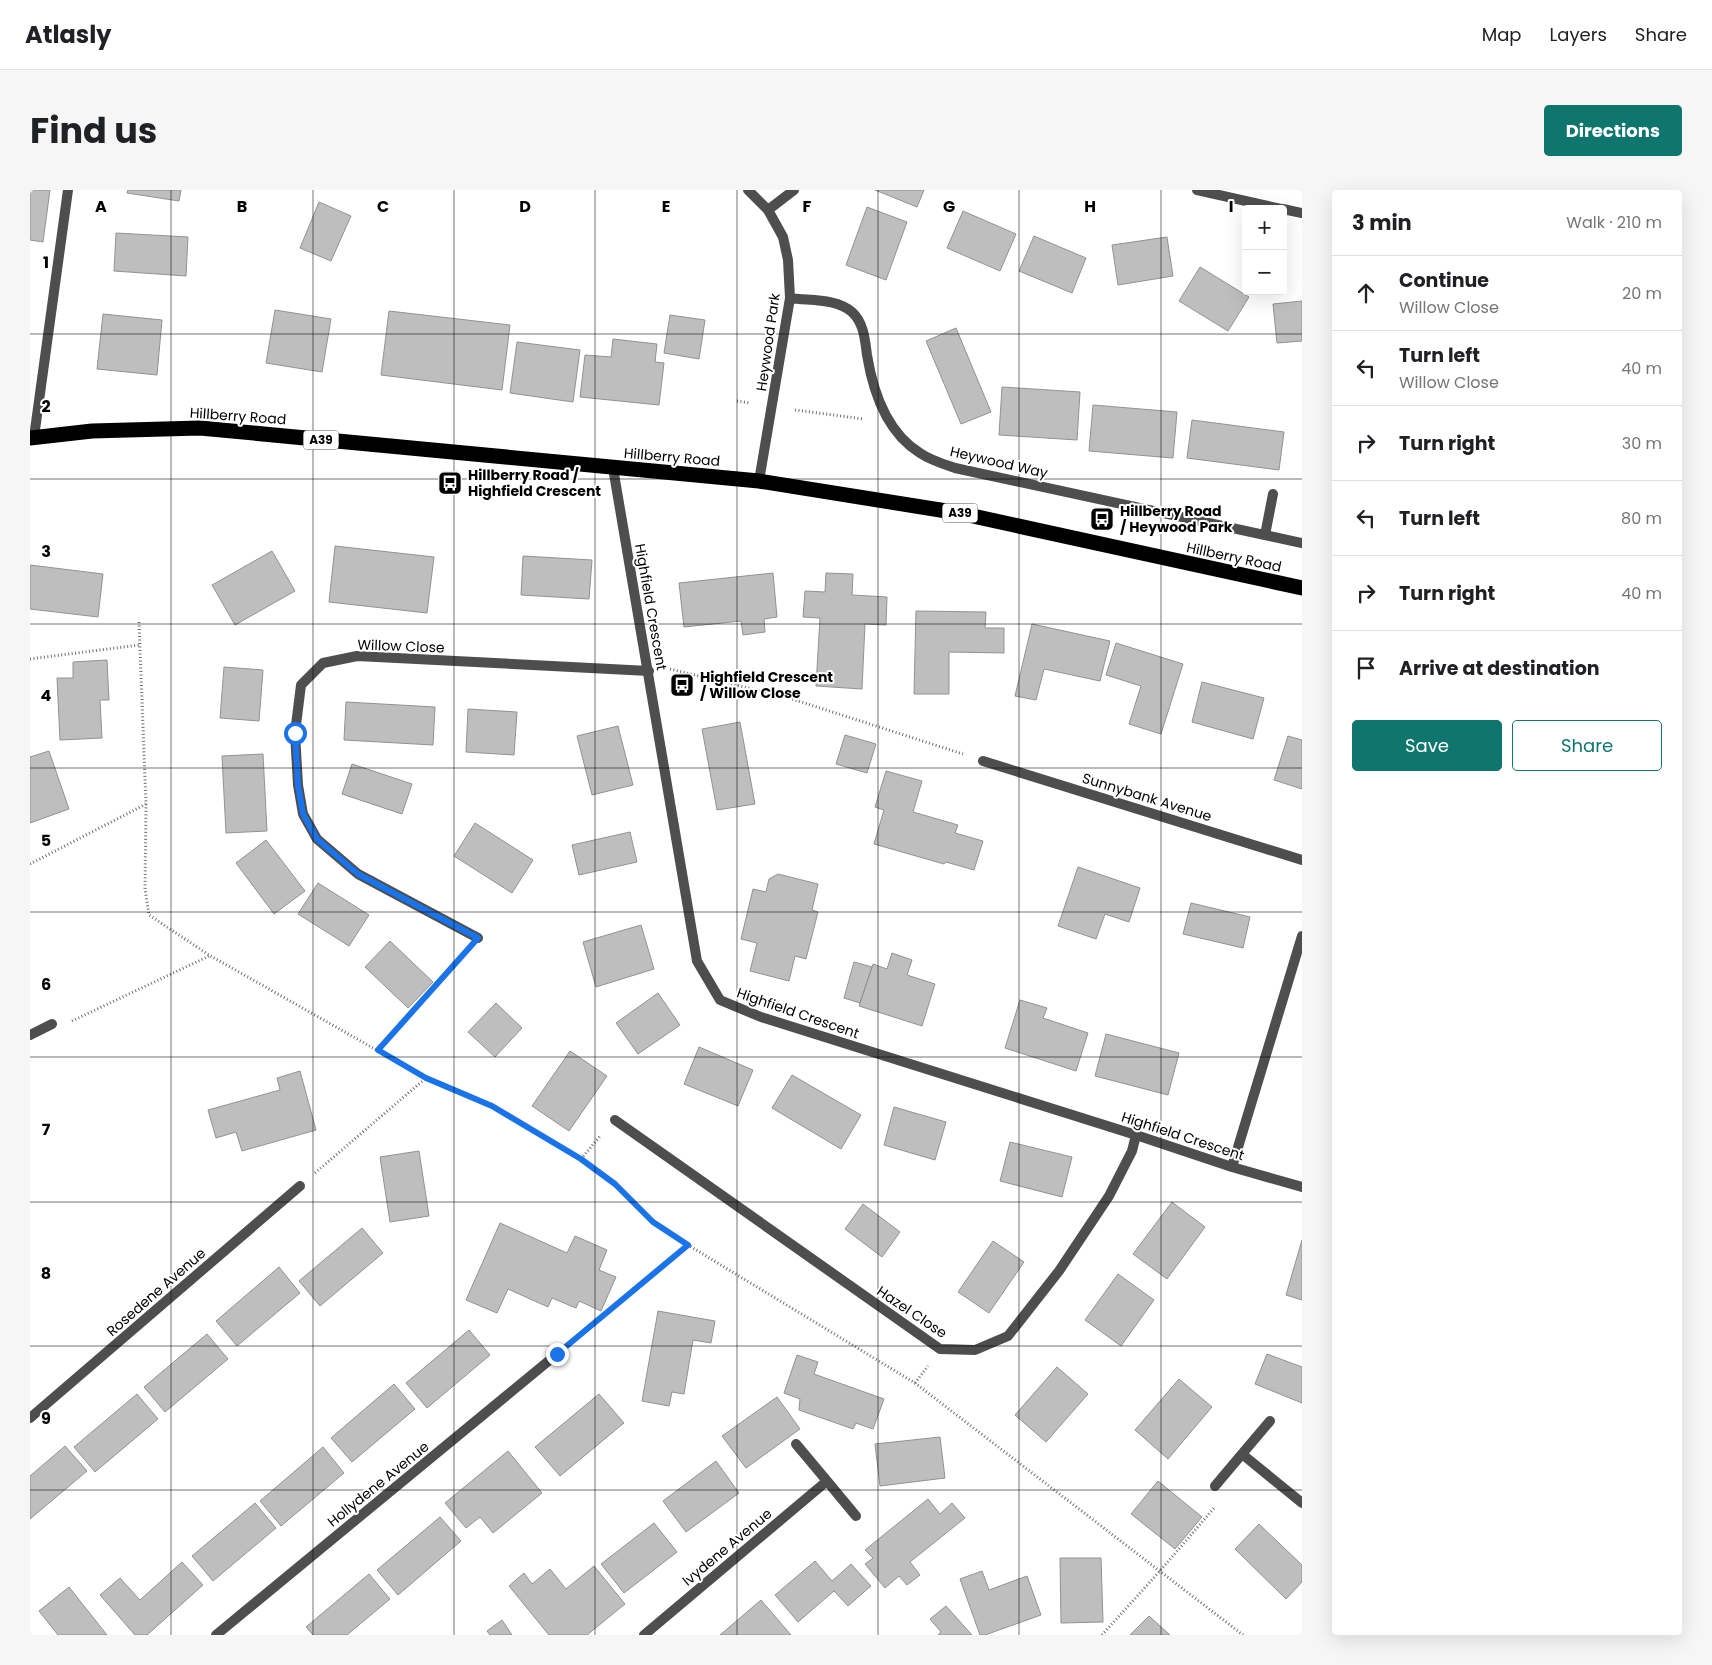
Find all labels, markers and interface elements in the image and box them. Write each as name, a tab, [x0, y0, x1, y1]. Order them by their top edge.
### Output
text: Atlasly	[25, 18, 111, 51]
text: Map	[1482, 22, 1522, 47]
text: Layers	[1550, 22, 1607, 47]
text: Share	[1635, 22, 1687, 47]
button: Directions	[1544, 105, 1682, 156]
text: Find us	[30, 106, 157, 155]
text: A	[95, 195, 107, 218]
text: B	[237, 195, 247, 218]
text: C	[377, 195, 389, 218]
text: D	[519, 195, 531, 218]
text: E	[662, 195, 670, 218]
text: F	[803, 195, 812, 218]
text: G	[943, 195, 955, 218]
text: H	[1084, 195, 1096, 218]
text: I	[1229, 195, 1233, 218]
map controls	[1242, 205, 1287, 295]
button: +	[1242, 205, 1287, 250]
text: 3 min	[1352, 208, 1412, 237]
text: Walk · 210 m	[1566, 211, 1662, 234]
button: −	[1242, 250, 1287, 295]
text: 1	[43, 251, 49, 274]
text: Continue	[1399, 267, 1489, 294]
icon: ahead	[1352, 279, 1380, 307]
text: 20 m	[1622, 282, 1662, 305]
street label: Heywood Park	[751, 291, 785, 392]
text: Willow Close	[1399, 296, 1499, 319]
text: Turn left	[1399, 342, 1480, 369]
icon: left	[1352, 354, 1380, 382]
text: 40 m	[1621, 357, 1662, 380]
text: Willow Close	[1399, 371, 1499, 394]
text: 2	[41, 395, 51, 418]
street label: Hillberry Road	[189, 403, 287, 429]
icon: right	[1352, 429, 1380, 457]
road number: A39	[304, 430, 338, 450]
text: Turn right	[1399, 430, 1495, 457]
text: 30 m	[1622, 432, 1662, 455]
street label: Heywood Way	[948, 441, 1050, 483]
street label: Hillberry Road	[623, 443, 721, 471]
place label: Hillberry Road / Highfield Crescent	[468, 465, 601, 501]
bus stop icon: Hillberry Road / Highfield Crescent	[437, 470, 463, 496]
place label: Hillberry Road / Heywood Park	[1120, 501, 1233, 537]
road number: A39	[942, 504, 978, 522]
icon: left	[1352, 504, 1380, 532]
text: Turn left	[1399, 505, 1480, 532]
bus stop icon: Hillberry Road / Heywood Park	[1089, 506, 1115, 532]
text: 80 m	[1621, 507, 1662, 530]
street label: Hillberry Road	[1185, 537, 1283, 577]
text: 3	[41, 540, 51, 563]
street label: Highfield Crescent	[630, 542, 672, 672]
icon: right	[1352, 579, 1380, 607]
text: Turn right	[1399, 580, 1495, 607]
text: 40 m	[1621, 582, 1662, 605]
street label: Willow Close	[357, 634, 445, 658]
icon: arrive	[1352, 654, 1380, 682]
text: Arrive at destination	[1399, 655, 1600, 682]
place label: Highfield Crescent / Willow Close	[700, 667, 833, 703]
bus stop icon: Highfield Crescent / Willow Close	[669, 672, 695, 698]
text: 4	[41, 684, 52, 707]
button: Save	[1352, 720, 1502, 771]
button: Share	[1512, 720, 1662, 771]
route start	[284, 722, 307, 745]
street label: Sunnybank Avenue	[1080, 768, 1214, 826]
text: 5	[41, 829, 51, 852]
text: 6	[41, 973, 51, 996]
street label: Highfield Crescent	[734, 983, 862, 1043]
street label: Highfield Crescent	[1119, 1107, 1247, 1165]
text: 7	[42, 1118, 51, 1141]
street label: Rosedene Avenue	[102, 1243, 210, 1341]
text: 8	[41, 1262, 51, 1285]
street label: Hazel Close	[873, 1281, 951, 1343]
route end	[546, 1343, 569, 1366]
text: 9	[41, 1407, 51, 1430]
street label: Hollydene Avenue	[323, 1437, 433, 1531]
street label: Ivydene Avenue	[678, 1503, 776, 1590]

